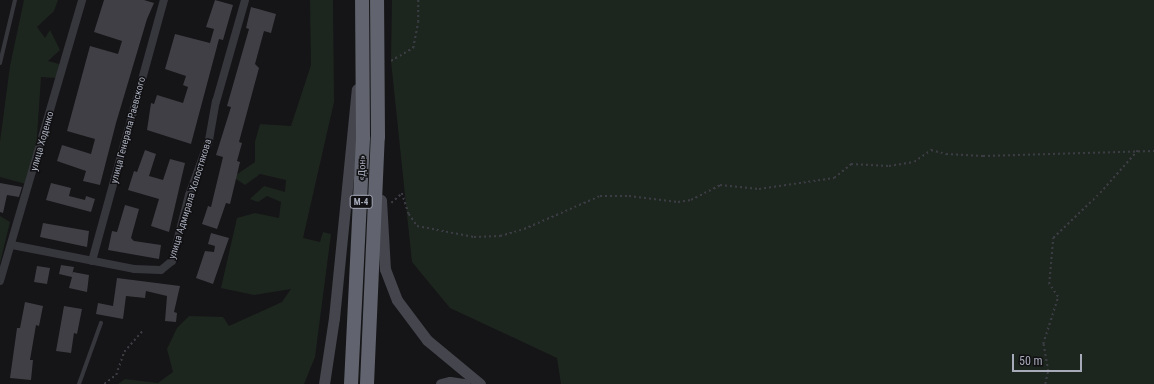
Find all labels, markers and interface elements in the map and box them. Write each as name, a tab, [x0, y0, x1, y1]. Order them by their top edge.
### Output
street label: улица Генерала Раевского	[108, 75, 148, 185]
street label: улица Ходенко	[28, 110, 56, 172]
street label: улица Адмирала Холостякова	[166, 138, 214, 260]
street label: «Дон»	[356, 155, 368, 181]
road number: М-4	[349, 195, 373, 209]
scale bar	[1014, 346, 1084, 372]
text: 50 m	[1019, 354, 1043, 368]

